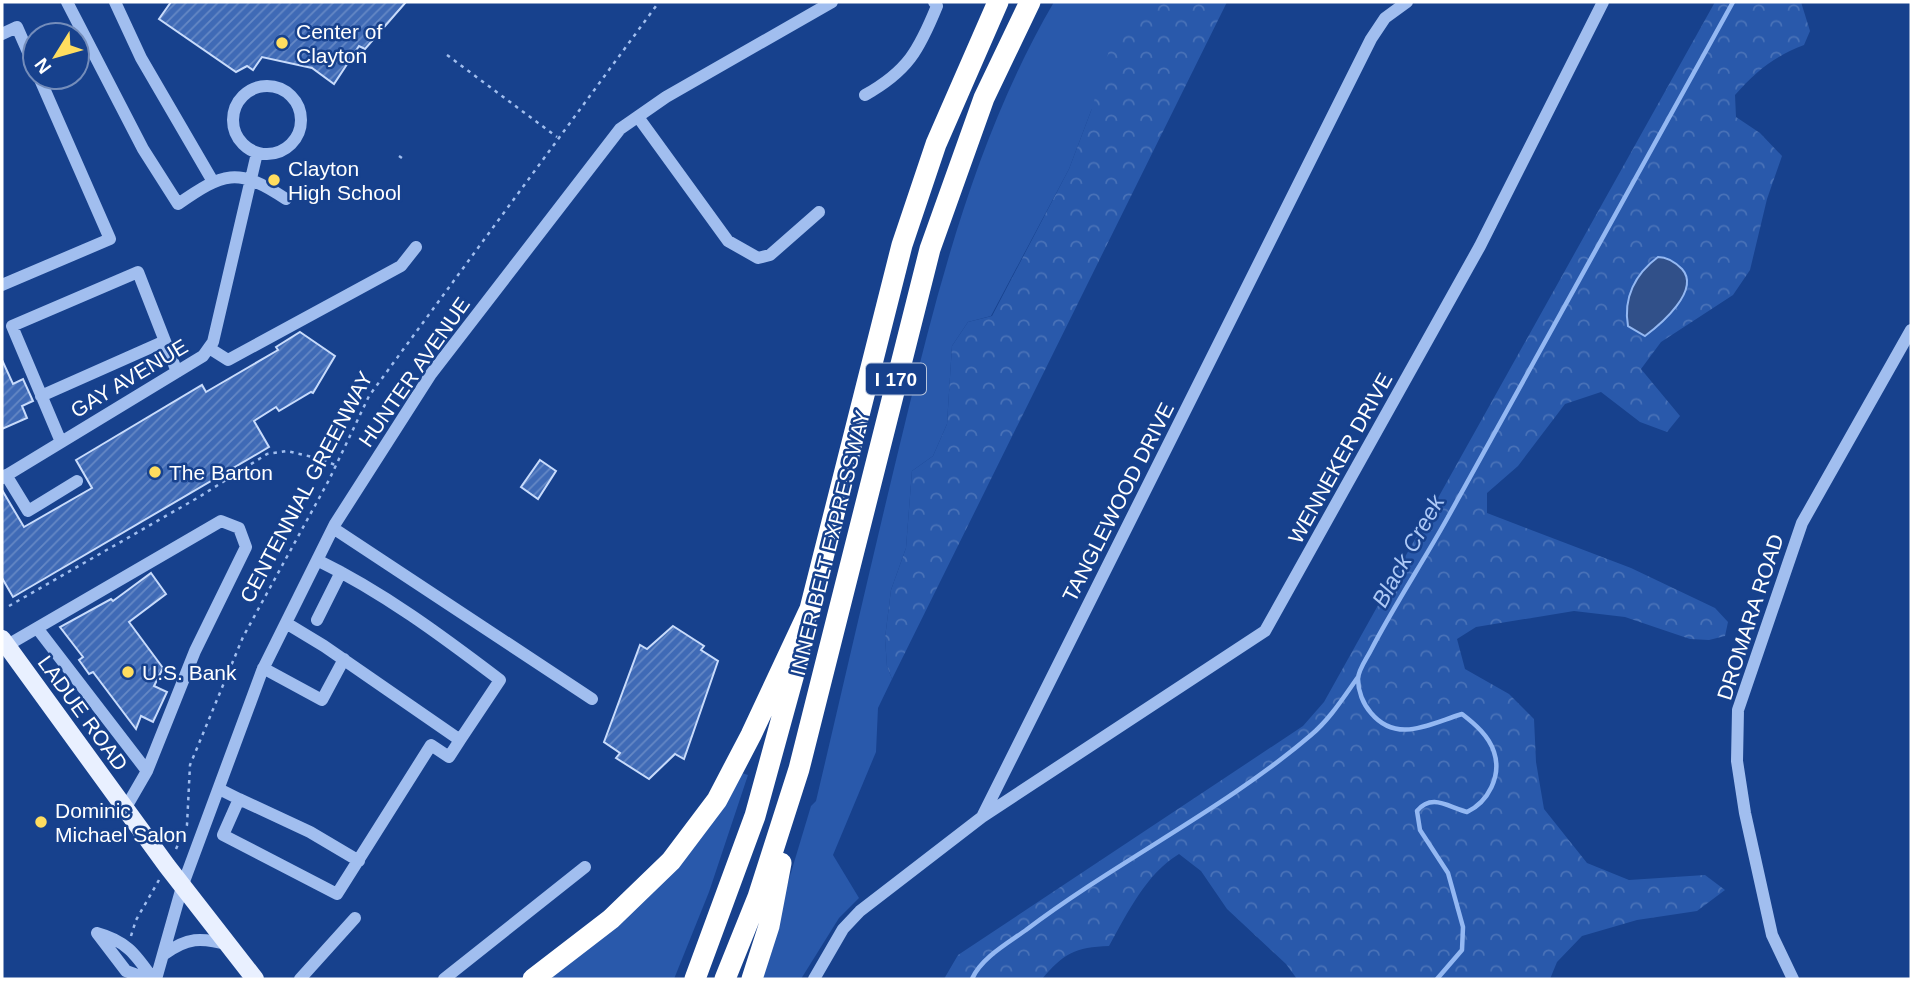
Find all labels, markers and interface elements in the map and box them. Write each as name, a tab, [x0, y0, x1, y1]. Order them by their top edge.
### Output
place label: Center of Clayton	[296, 20, 383, 67]
north arrow	[21, 21, 91, 91]
marker: Center of Clayton	[274, 35, 290, 51]
text: N	[30, 54, 55, 78]
place label: Clayton High School	[288, 157, 401, 204]
marker: Clayton High School	[266, 172, 282, 188]
street label: HUNTER AVENUE	[354, 293, 474, 451]
street label: GAY AVENUE	[67, 334, 191, 422]
road number: I 170	[866, 364, 926, 394]
street label: CENTENNIAL GREENWAY	[235, 368, 377, 606]
street label: WENNEKER DRIVE	[1284, 369, 1396, 547]
street label: TANGLEWOOD DRIVE	[1058, 399, 1178, 605]
street label: INNER BELT EXPRESSWAY	[786, 408, 874, 678]
place label: The Barton	[169, 461, 273, 484]
marker: The Barton	[147, 464, 163, 480]
water label: Black Creek	[1367, 489, 1450, 612]
street label: DROMARA ROAD	[1712, 531, 1788, 703]
street label: LADUE ROAD	[34, 651, 132, 775]
place label: U.S. Bank	[142, 661, 237, 684]
marker: U.S. Bank	[120, 664, 136, 680]
place label: Dominic Michael Salon	[55, 799, 187, 846]
marker: Dominic Michael Salon	[33, 814, 49, 830]

